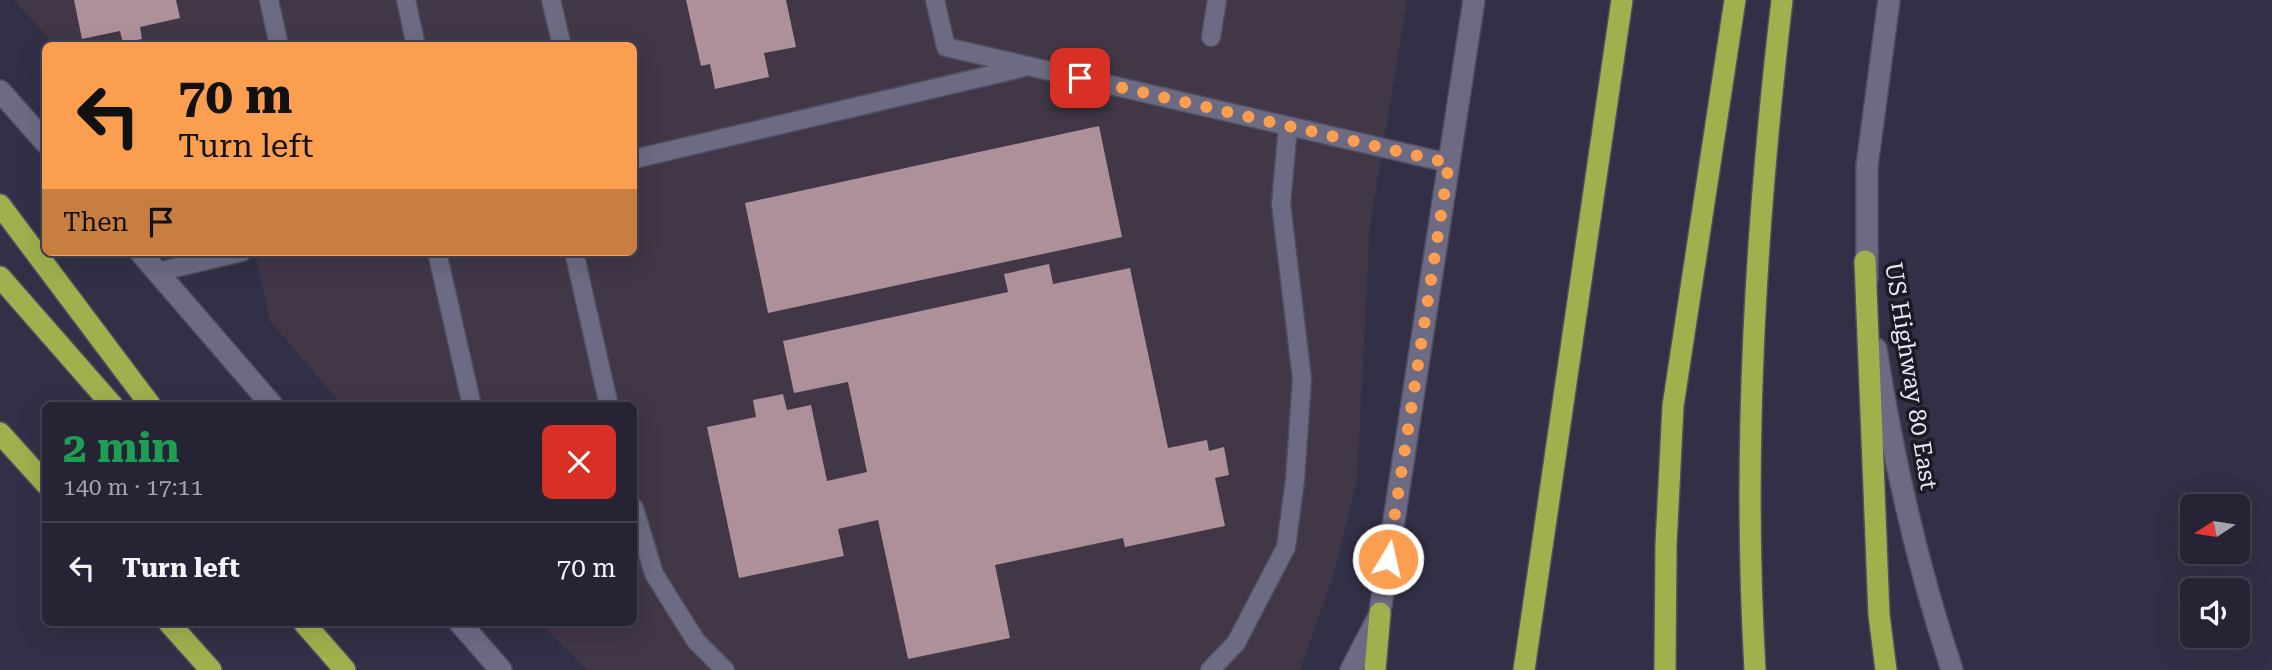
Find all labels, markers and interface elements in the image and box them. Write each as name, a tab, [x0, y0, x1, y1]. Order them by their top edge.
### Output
pin	[1050, 48, 1110, 108]
icon: arrive	[1061, 59, 1099, 97]
text: 70 m	[178, 68, 293, 125]
icon: left	[63, 70, 154, 161]
text: Turn left	[178, 127, 313, 165]
icon: arrive	[142, 203, 180, 241]
text: Then	[63, 207, 128, 237]
street label: US Highway 80 East	[1879, 260, 1943, 492]
text: 2 min	[63, 423, 180, 472]
button: close	[542, 425, 616, 499]
text: 140 m · 17:11	[63, 474, 203, 501]
north arrow	[2180, 494, 2250, 564]
map controls	[2180, 494, 2250, 648]
position arrow	[1351, 522, 1425, 596]
icon: left	[63, 549, 101, 587]
text: Turn left	[122, 553, 240, 583]
text: 70 m	[557, 553, 616, 583]
button: sound	[2180, 578, 2250, 648]

